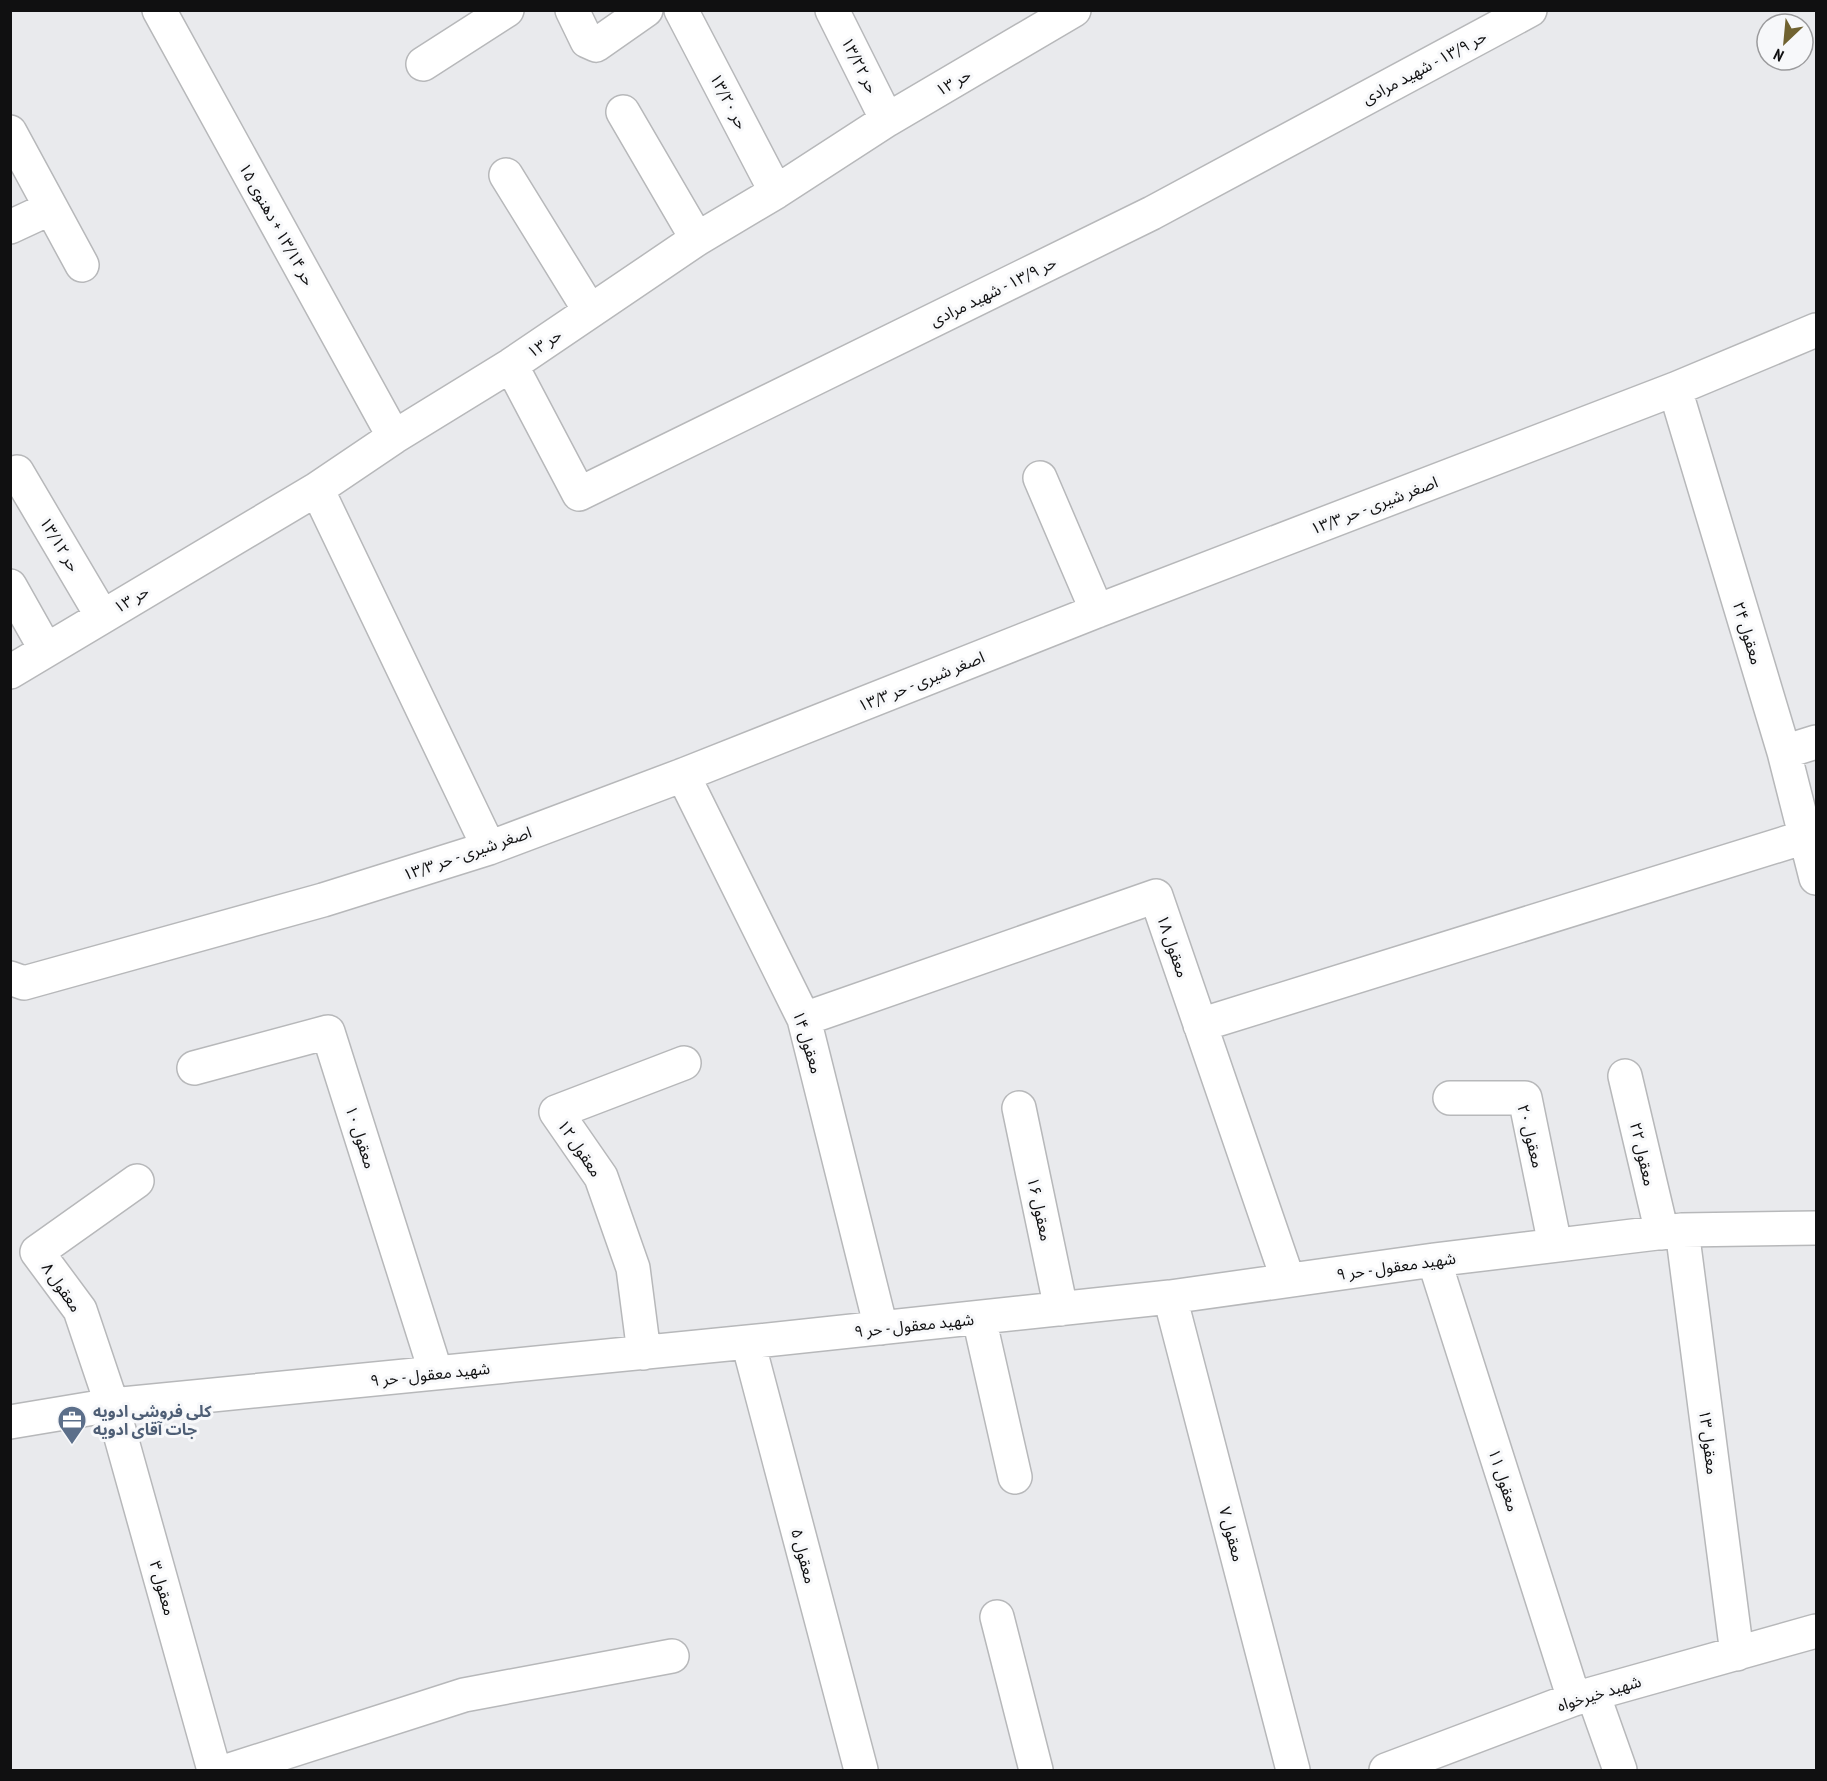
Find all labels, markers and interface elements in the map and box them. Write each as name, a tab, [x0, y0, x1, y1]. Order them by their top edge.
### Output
north arrow	[1755, 12, 1815, 72]
street label: حر ۱۳/۹ - شهید مرادی	[1358, 26, 1490, 108]
street label: حر ۱۳/۲۲	[837, 34, 883, 96]
text: N	[1770, 45, 1787, 66]
street label: حر ۱۳	[932, 64, 974, 100]
street label: حر ۱۳/۲۰	[706, 70, 752, 132]
street label: حر ۱۳/۱۴ + دهنوی ۱۵	[235, 159, 319, 289]
street label: حر ۱۳/۹ - شهید مرادی	[927, 252, 1059, 330]
street label: حر ۱۳	[523, 324, 565, 362]
street label: اصغر شیری - حر ۱۳/۳	[1307, 471, 1441, 539]
street label: حر ۱۳/۱۲	[36, 513, 84, 575]
street label: حر ۱۳	[110, 581, 152, 617]
street label: معقول ۲۴	[1728, 599, 1767, 667]
street label: اصغر شیری - حر ۱۳/۳	[855, 646, 987, 716]
street label: اصغر شیری - حر ۱۳/۳	[400, 822, 534, 884]
street label: معقول ۱۸	[1152, 912, 1193, 980]
street label: معقول ۱۴	[788, 1008, 827, 1076]
street label: معقول ۲۰	[1512, 1102, 1549, 1170]
street label: معقول ۱۰	[340, 1103, 381, 1171]
street label: معقول ۱۲	[553, 1115, 606, 1181]
street label: معقول ۲۲	[1625, 1120, 1660, 1188]
street label: معقول ۱۶	[1022, 1175, 1057, 1243]
street label: شهید معقول - حر ۹	[1335, 1248, 1457, 1285]
street label: معقول ۸	[37, 1258, 86, 1316]
street label: شهید معقول - حر ۹	[853, 1309, 975, 1342]
street label: شهید معقول - حر ۹	[369, 1358, 491, 1391]
place label: کلی فروشی ادویه جات آقای ادویه	[93, 1401, 212, 1439]
office icon: کلی فروشی ادویه جات آقای ادویه	[56, 1404, 88, 1446]
street label: معقول ۱۳	[1694, 1409, 1723, 1476]
street label: معقول ۱۱	[1483, 1446, 1524, 1514]
street label: معقول ۷	[1214, 1504, 1249, 1564]
street label: معقول ۵	[786, 1526, 821, 1586]
street label: معقول ۳	[145, 1558, 180, 1618]
street label: شهید خیرخواه	[1555, 1671, 1643, 1715]

